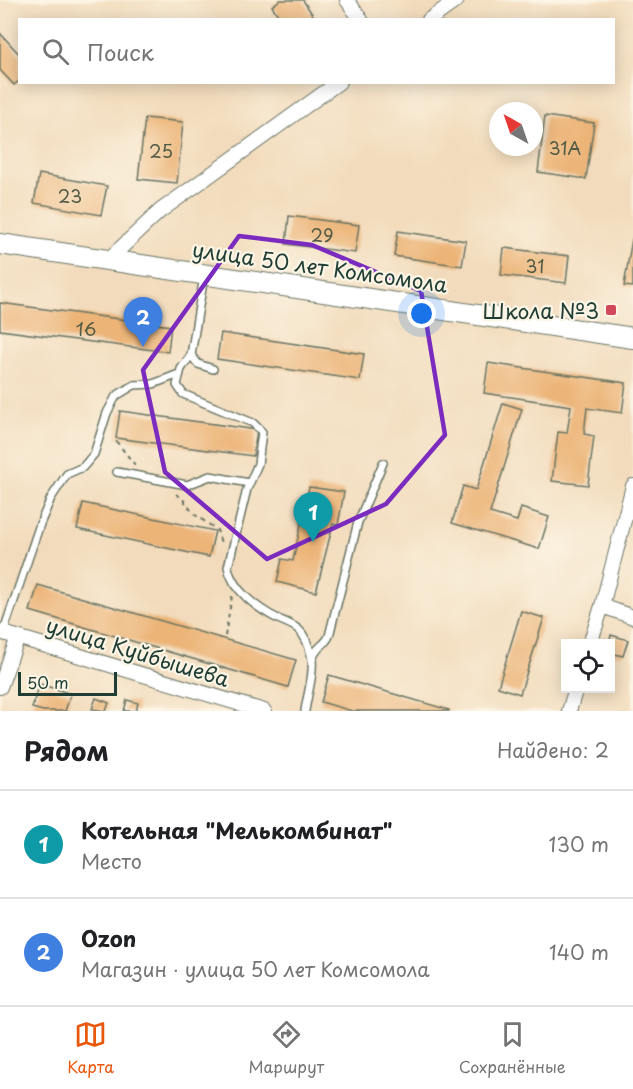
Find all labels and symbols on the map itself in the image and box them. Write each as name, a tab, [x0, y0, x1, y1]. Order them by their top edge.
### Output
north arrow	[489, 102, 543, 156]
house number: 31А	[549, 134, 582, 161]
house number: 25	[149, 137, 173, 164]
house number: 23	[58, 182, 82, 209]
house number: 29	[311, 221, 333, 248]
street label: улица 50 лет Комсомола	[190, 232, 450, 300]
house number: 31	[526, 252, 544, 279]
place label: Школа №3	[483, 294, 599, 326]
pin: 2	[124, 298, 162, 347]
your location	[407, 299, 436, 328]
marker: Школа №3	[604, 303, 618, 317]
house number: 16	[76, 315, 96, 342]
pin: 1	[294, 492, 332, 542]
street label: улица Куйбышева	[42, 608, 234, 694]
scale bar	[18, 669, 117, 696]

